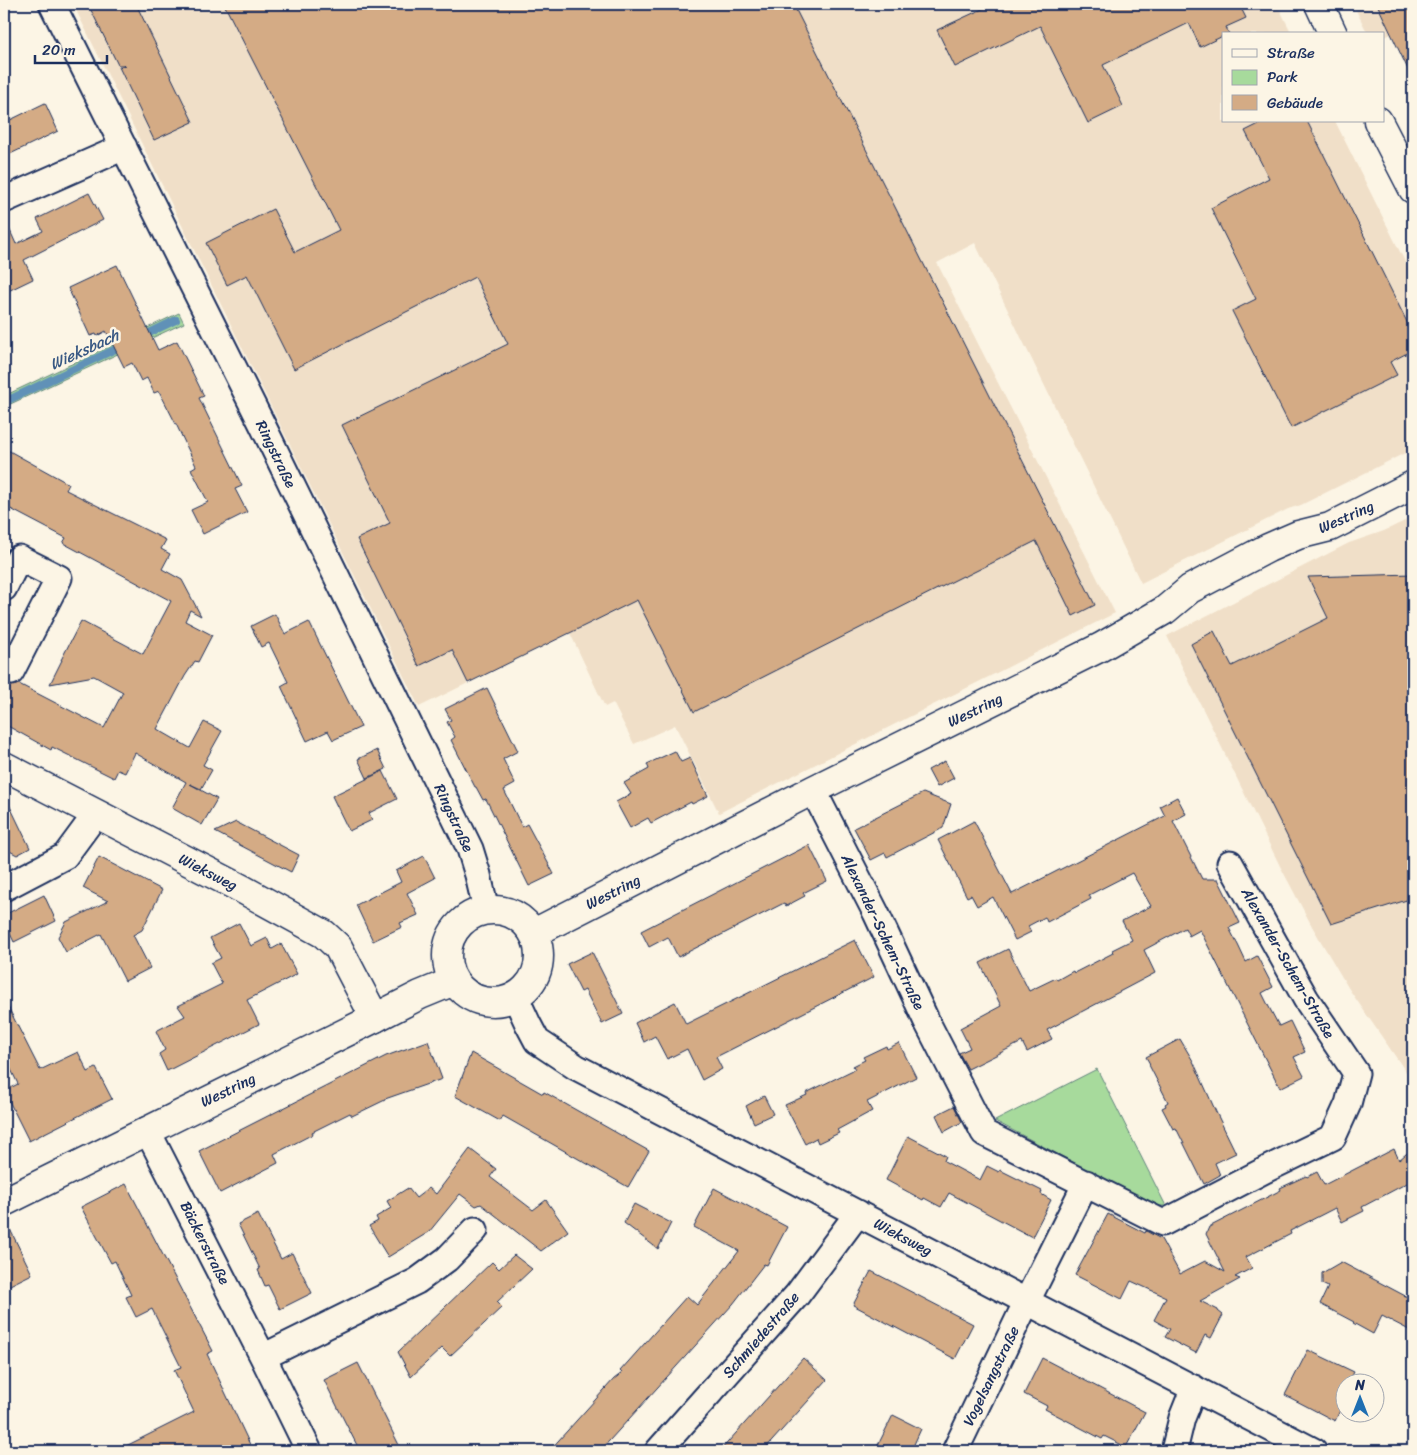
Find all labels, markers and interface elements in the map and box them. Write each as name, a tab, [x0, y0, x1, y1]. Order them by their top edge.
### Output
scale bar	[35, 32, 108, 64]
legend	[1222, 32, 1384, 122]
text: 20 m	[42, 37, 76, 63]
text: Straße	[1267, 40, 1315, 66]
text: Park	[1267, 64, 1298, 90]
text: Gebäude	[1267, 90, 1323, 116]
water label: Wieksbach	[45, 320, 125, 378]
street label: Ringstraße	[248, 416, 304, 492]
street label: Westring	[1314, 493, 1378, 541]
street label: Westring	[943, 685, 1007, 735]
street label: Ringstraße	[427, 779, 481, 857]
street label: Wieksweg	[174, 846, 243, 898]
street label: Alexander-Schem-Straße	[833, 849, 932, 1015]
street label: Westring	[581, 867, 645, 917]
street label: Alexander-Schem-Straße	[1233, 882, 1342, 1044]
street label: Westring	[196, 1065, 260, 1115]
street label: Bäckerstraße	[173, 1197, 237, 1289]
street label: Wieksweg	[869, 1211, 937, 1264]
street label: Schmiedestraße	[716, 1286, 806, 1384]
street label: Vogelsangstraße	[956, 1321, 1027, 1431]
north arrow	[1334, 1372, 1384, 1422]
text: N	[1354, 1373, 1365, 1398]

